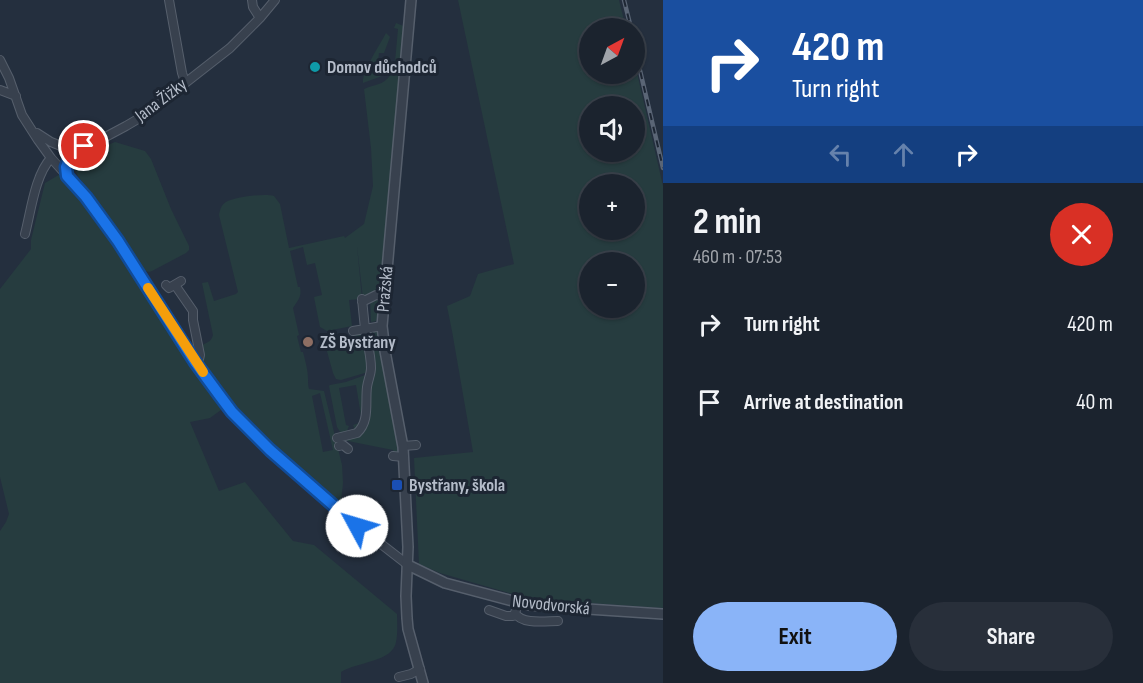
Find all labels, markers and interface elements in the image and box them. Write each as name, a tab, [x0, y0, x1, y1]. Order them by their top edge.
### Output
north arrow	[579, 18, 645, 84]
map controls	[579, 18, 645, 318]
text: 420 m	[792, 22, 884, 73]
icon: right	[693, 24, 771, 102]
place label: Domov důchodců	[327, 57, 437, 78]
marker: Domov důchodců	[308, 60, 322, 74]
text: Turn right	[792, 73, 879, 105]
street label: Jana Žižky	[130, 74, 191, 127]
button: sound	[579, 96, 645, 162]
pin	[58, 120, 109, 171]
icon: arrive	[67, 129, 100, 162]
icon: left	[824, 138, 857, 171]
icon: ahead	[887, 138, 920, 171]
icon: right	[950, 138, 983, 171]
button: +	[579, 174, 645, 240]
text: 2 min	[693, 201, 762, 244]
button: close	[1050, 203, 1113, 266]
text: 460 m · 07:53	[693, 245, 782, 269]
button: −	[579, 252, 645, 318]
street label: Pražská	[373, 265, 397, 313]
icon: right	[693, 308, 726, 341]
text: Turn right	[744, 311, 820, 338]
text: 420 m	[1067, 311, 1113, 338]
place label: ZŠ Bystřany	[320, 332, 396, 353]
marker: ZŠ Bystřany	[301, 335, 315, 349]
icon: arrive	[693, 386, 726, 419]
text: Arrive at destination	[744, 389, 903, 416]
text: 40 m	[1076, 389, 1113, 416]
place label: Bystřany, škola	[409, 475, 505, 496]
marker: Bystřany, škola	[390, 478, 404, 492]
position arrow	[325, 494, 389, 558]
street label: Novodvorská	[511, 590, 591, 620]
button: Exit	[693, 602, 897, 671]
button: Share	[909, 602, 1113, 671]

